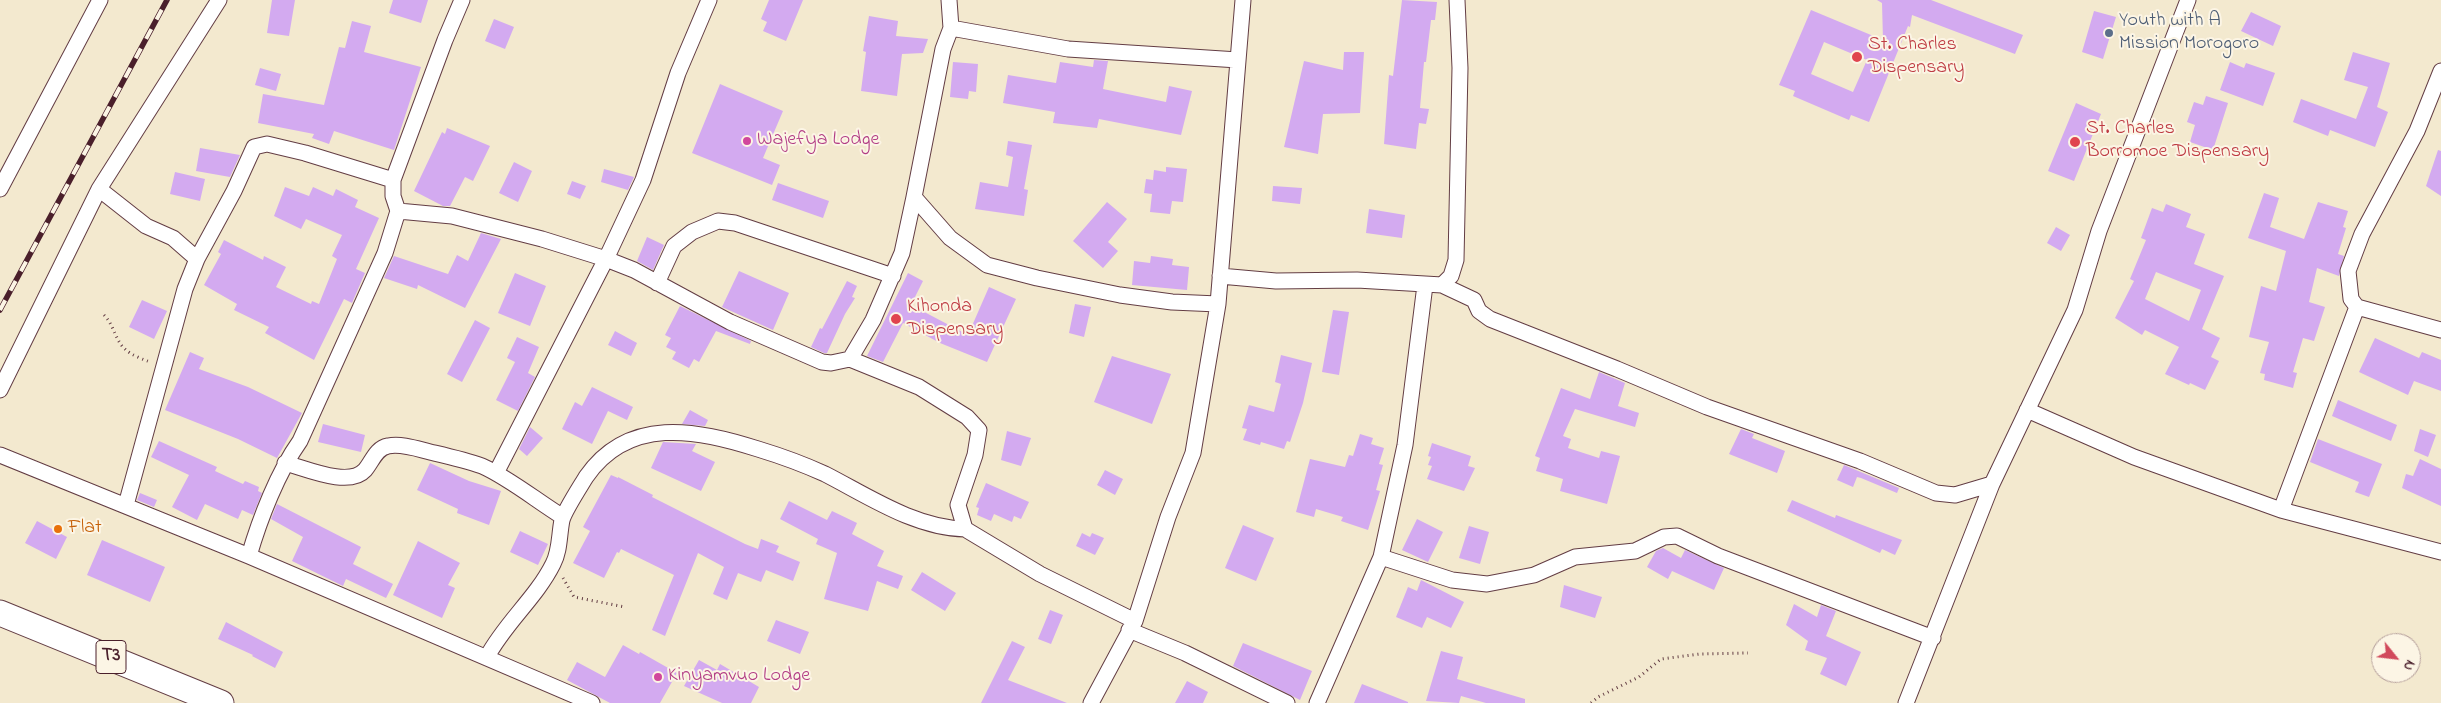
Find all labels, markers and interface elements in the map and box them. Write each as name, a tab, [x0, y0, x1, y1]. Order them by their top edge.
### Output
place label: Youth with A Mission Morogoro	[2119, 10, 2259, 57]
marker: Youth with A Mission Morogoro	[2103, 27, 2115, 39]
place label: St. Charles Dispensary	[1868, 34, 1964, 81]
marker: St. Charles Dispensary	[1850, 50, 1864, 64]
place label: St. Charles Borromoe Dispensary	[2086, 118, 2269, 165]
place label: Wajefya Lodge	[757, 129, 879, 153]
marker: Wajefya Lodge	[741, 135, 753, 147]
marker: St. Charles Borromoe Dispensary	[2068, 135, 2082, 149]
place label: Kihonda Dispensary	[907, 296, 1003, 343]
marker: Kihonda Dispensary	[889, 312, 903, 326]
place label: Flat	[68, 517, 102, 541]
marker: Flat	[52, 523, 64, 535]
north arrow	[2371, 633, 2421, 683]
road number: T3	[96, 640, 126, 674]
text: N	[2397, 656, 2420, 674]
place label: Kinyamvuo Lodge	[668, 665, 810, 689]
marker: Kinyamvuo Lodge	[652, 671, 664, 683]

